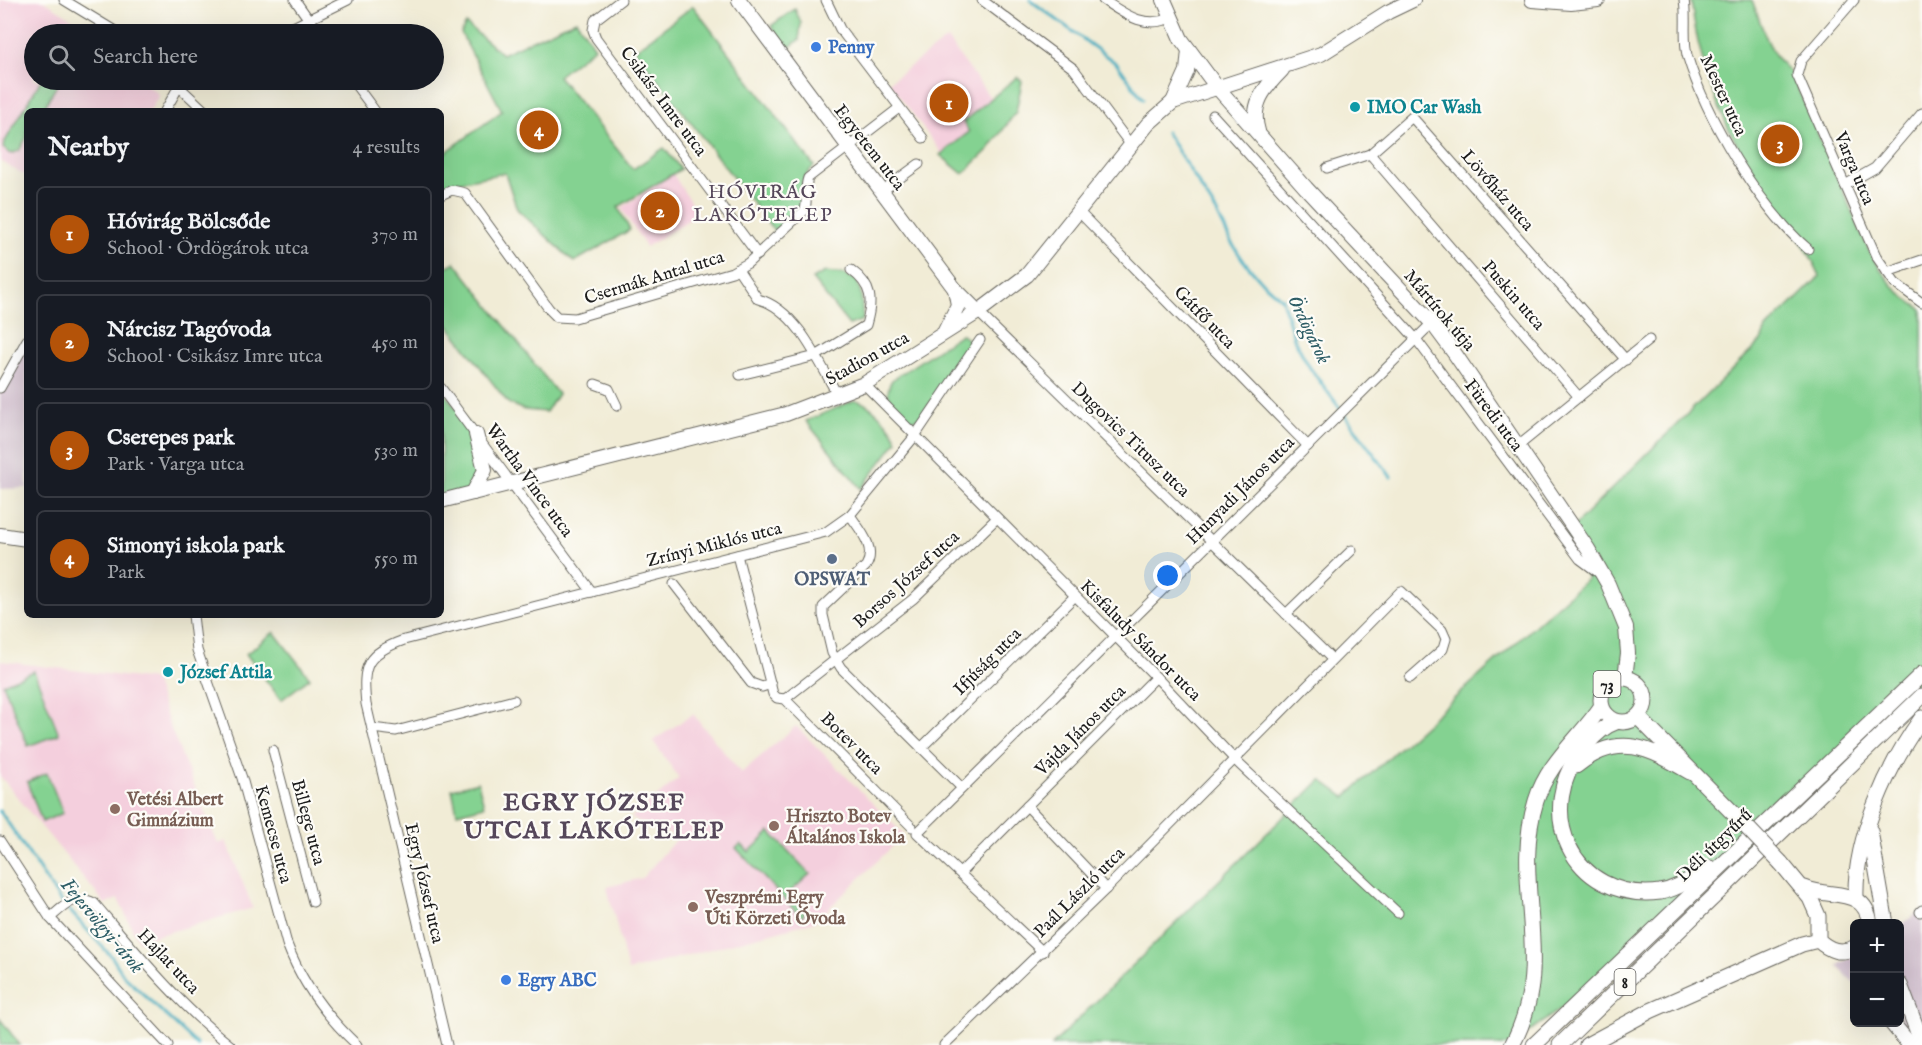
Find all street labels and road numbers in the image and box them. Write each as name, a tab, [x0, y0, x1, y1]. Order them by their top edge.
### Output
street label: Csikász Imre utca	[614, 42, 712, 161]
street label: Mester utca	[1694, 51, 1752, 140]
street label: Egyetem utca	[828, 100, 910, 196]
street label: Varga utca	[1827, 127, 1879, 209]
street label: Lövőház utca	[1455, 145, 1539, 237]
street label: Csermák Antal utca	[582, 246, 727, 311]
street label: Puskin utca	[1476, 256, 1550, 336]
street label: Mártírok útja	[1398, 265, 1480, 357]
street label: Gátfő utca	[1168, 282, 1240, 355]
street label: Stadion utca	[822, 327, 914, 392]
street label: Füredi utca	[1458, 375, 1528, 457]
street label: Dugovics Titusz utca	[1066, 377, 1194, 503]
street label: Wartha Vince utca	[480, 420, 578, 542]
street label: Hunyadi János utca	[1182, 432, 1300, 550]
street label: Zrínyi Miklós utca	[644, 518, 784, 573]
street label: Borsos József utca	[849, 526, 965, 634]
street label: Kisfaludy Sándor utca	[1074, 576, 1206, 707]
street label: Ifjúság utca	[949, 623, 1027, 701]
road number: 73	[1594, 671, 1620, 697]
street label: Vajda János utca	[1030, 681, 1131, 782]
street label: Botev utca	[815, 708, 887, 780]
street label: Billege utca	[285, 777, 330, 868]
street label: Kemecse utca	[248, 783, 297, 886]
street label: Déli útgyűrű	[1672, 804, 1758, 888]
street label: Egry József utca	[399, 821, 449, 946]
street label: Paál László utca	[1030, 843, 1131, 943]
street label: Hajlat utca	[132, 924, 204, 1000]
road number: 8	[1614, 969, 1636, 995]

